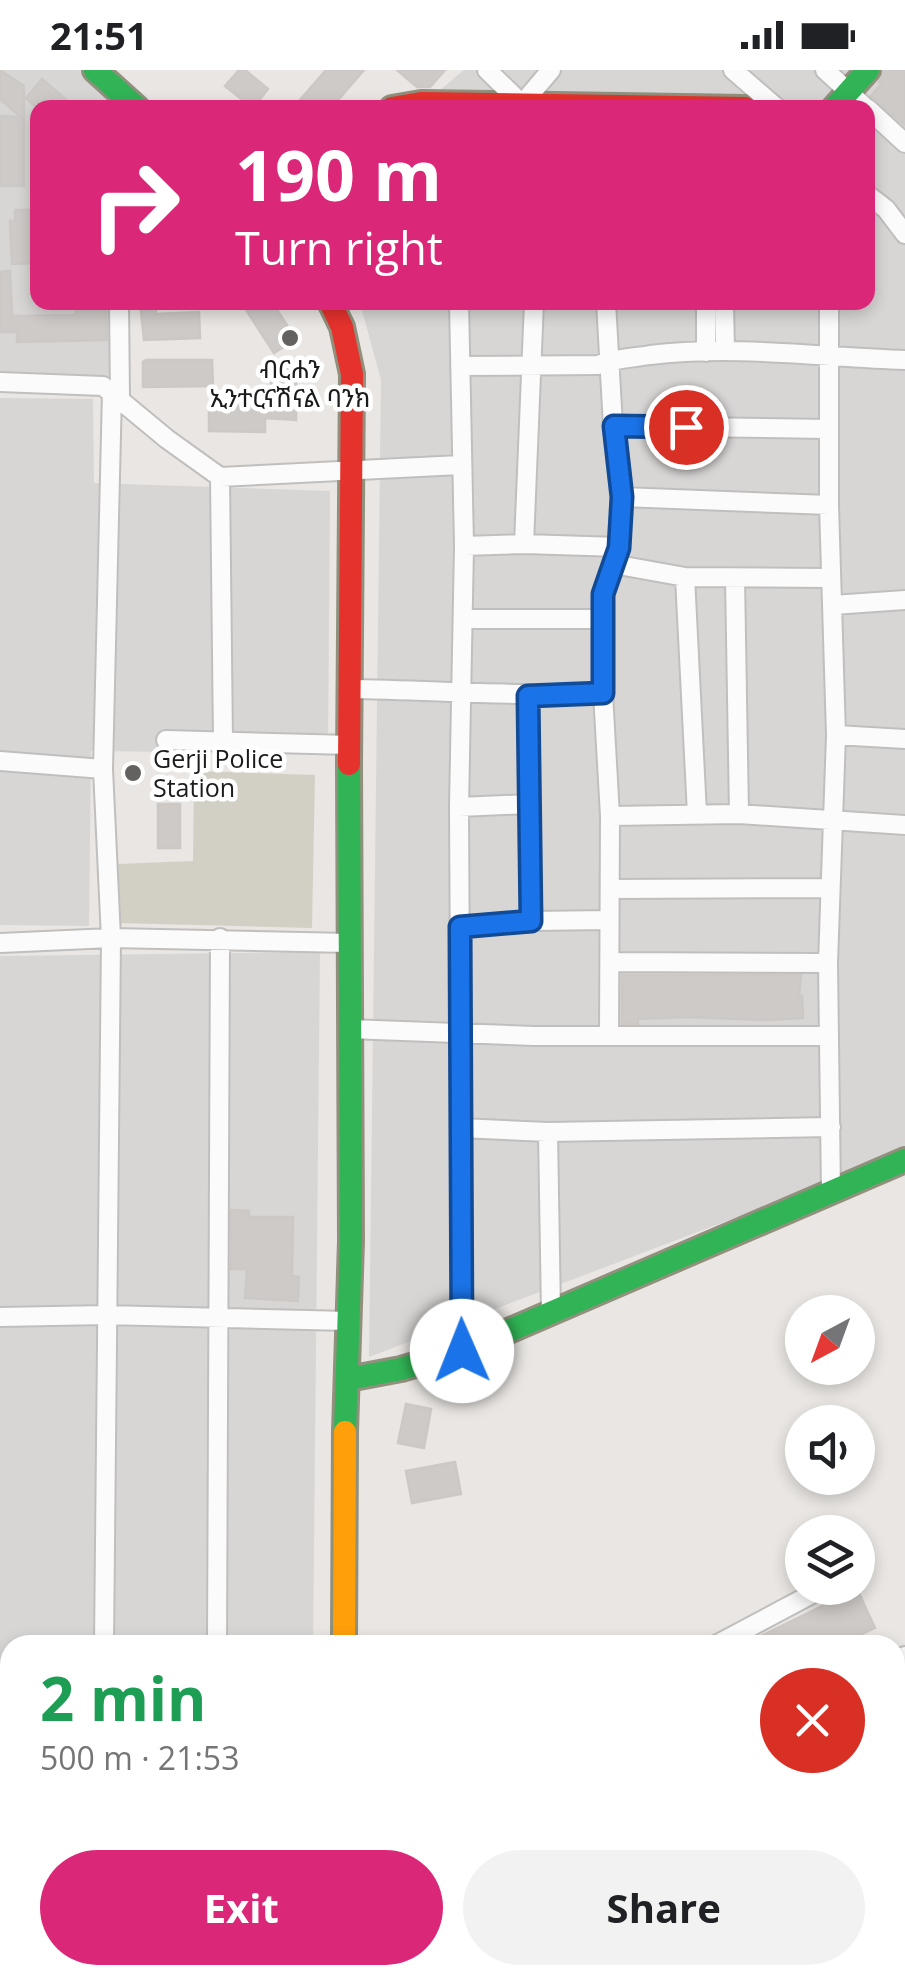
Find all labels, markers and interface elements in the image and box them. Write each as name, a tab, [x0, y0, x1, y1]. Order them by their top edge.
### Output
text: 21:51	[50, 9, 148, 61]
text: 190 m	[235, 126, 442, 222]
icon: right	[70, 140, 200, 270]
text: Turn right	[235, 217, 443, 278]
marker: ብርሐን ኢንተርናሽናል ባንክ	[279, 327, 301, 349]
place label: ብርሐን ኢንተርናሽናል ባንክ	[210, 351, 370, 414]
pin	[644, 385, 729, 470]
icon: arrive	[659, 400, 714, 455]
place label: Gerji Police Station	[153, 741, 283, 804]
marker: Gerji Police Station	[122, 762, 144, 784]
north arrow	[785, 1295, 875, 1385]
map controls	[785, 1295, 875, 1605]
position arrow	[410, 1299, 514, 1403]
button: sound	[785, 1405, 875, 1495]
button: layers	[785, 1515, 875, 1605]
text: 2 min	[40, 1657, 207, 1739]
button: close	[760, 1668, 865, 1773]
text: 500 m · 21:53	[40, 1736, 239, 1779]
button: Exit	[40, 1850, 443, 1965]
button: Share	[463, 1850, 865, 1965]

